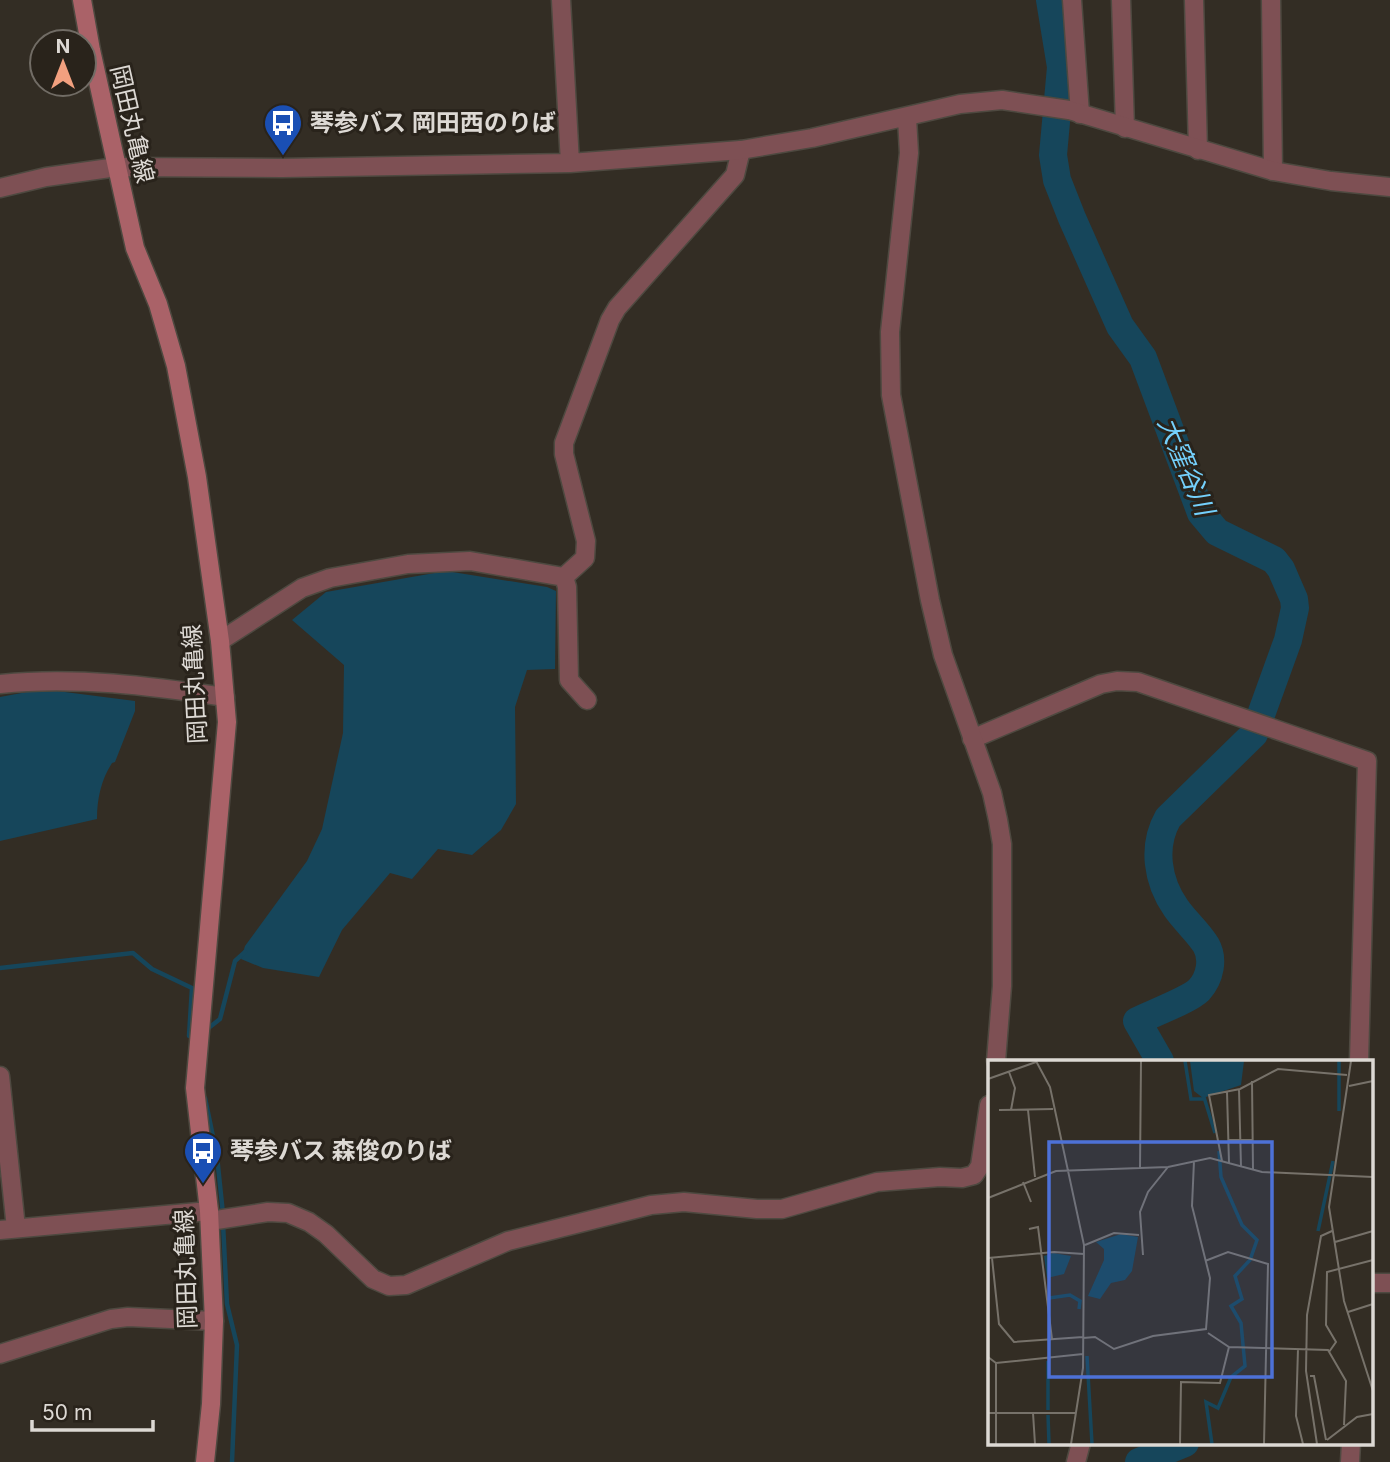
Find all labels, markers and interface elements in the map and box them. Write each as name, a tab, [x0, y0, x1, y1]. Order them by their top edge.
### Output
north arrow	[28, 28, 98, 98]
text: N	[56, 35, 70, 58]
street label: 岡田丸亀線	[105, 62, 160, 186]
bus stop icon: 琴参バス 岡田西のりば	[262, 102, 304, 157]
place label: 琴参バス 岡田西のりば	[310, 108, 556, 137]
water label: 大窪谷川	[1152, 412, 1222, 522]
street label: 岡田丸亀線	[177, 623, 212, 745]
inset map	[988, 1060, 1372, 1444]
bus stop icon: 琴参バス 森俊のりば	[182, 1130, 224, 1185]
place label: 琴参バス 森俊のりば	[230, 1136, 452, 1165]
street label: 岡田丸亀線	[169, 1209, 202, 1329]
scale bar	[32, 1388, 152, 1432]
text: 50 m	[42, 1400, 92, 1425]

